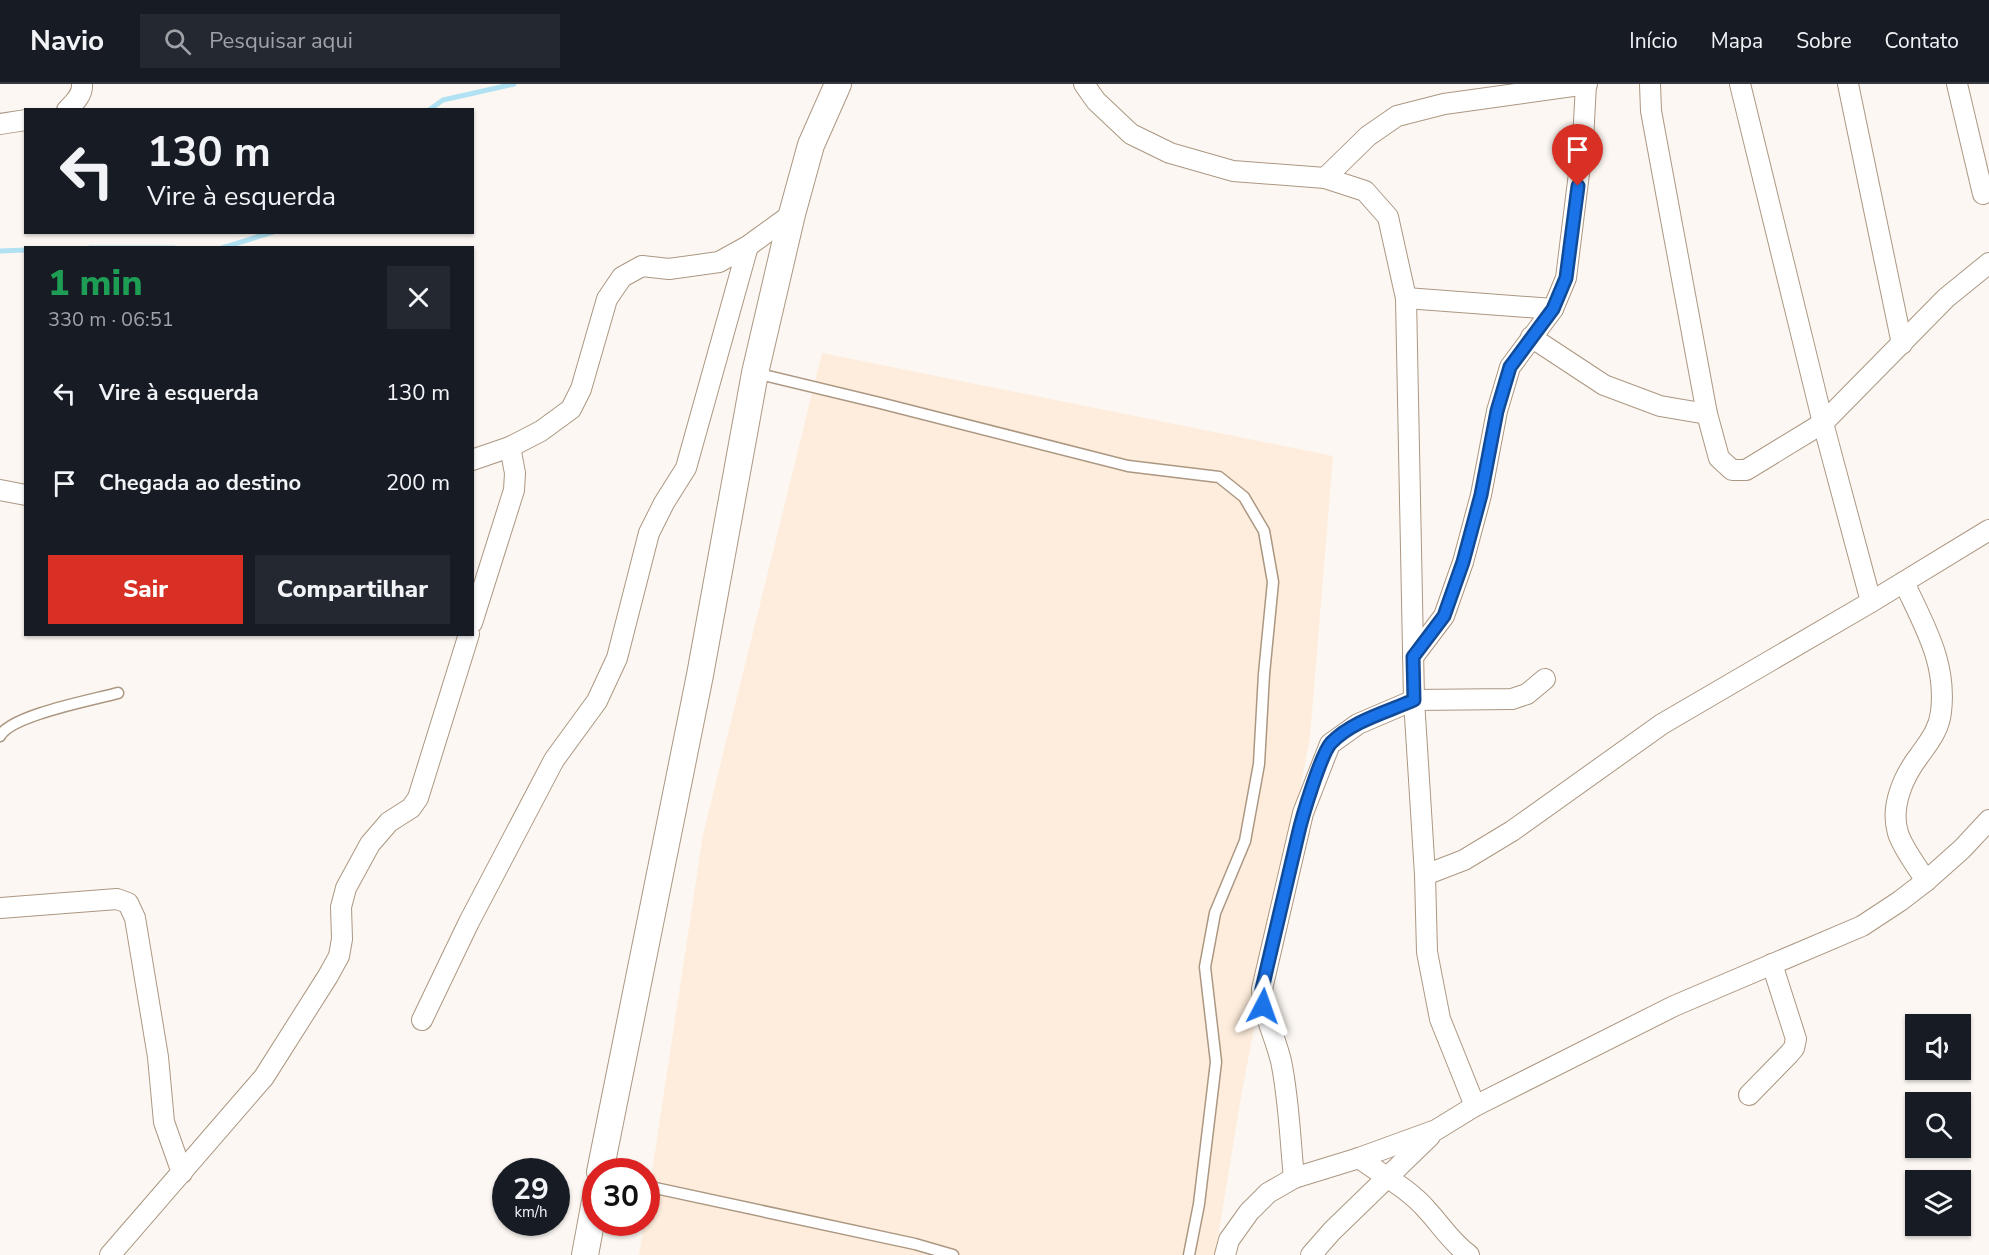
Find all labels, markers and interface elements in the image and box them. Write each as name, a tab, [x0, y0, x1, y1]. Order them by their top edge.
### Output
search box	[140, 14, 560, 68]
text: Navio	[30, 22, 104, 60]
icon: search	[161, 25, 194, 58]
text: Pesquisar aqui	[209, 26, 353, 56]
text: Início	[1629, 27, 1678, 55]
text: Mapa	[1711, 27, 1763, 55]
text: Sobre	[1796, 27, 1852, 55]
text: Contato	[1885, 27, 1959, 55]
text: 130 m	[147, 124, 271, 181]
pin	[1552, 124, 1603, 186]
icon: left	[48, 132, 126, 210]
icon: arrive	[1561, 133, 1594, 166]
text: Vire à esquerda	[147, 178, 336, 215]
text: 1 min	[48, 259, 143, 308]
button: close	[387, 266, 450, 329]
text: 330 m · 06:51	[48, 306, 174, 333]
icon: left	[48, 377, 81, 410]
text: Vire à esquerda	[99, 378, 259, 408]
text: 130 m	[386, 378, 450, 408]
icon: arrive	[48, 467, 81, 500]
text: Chegada ao destino	[99, 468, 301, 498]
text: 200 m	[386, 468, 450, 498]
button: Sair	[48, 555, 243, 624]
button: Compartilhar	[255, 555, 450, 624]
position arrow	[1231, 974, 1295, 1038]
map controls	[1905, 1014, 1971, 1236]
button: sound	[1905, 1014, 1971, 1080]
button: search	[1905, 1092, 1971, 1158]
speed limit sign: 30	[582, 1158, 660, 1236]
text: 29	[513, 1169, 549, 1210]
button: layers	[1905, 1170, 1971, 1236]
text: km/h	[514, 1202, 548, 1222]

